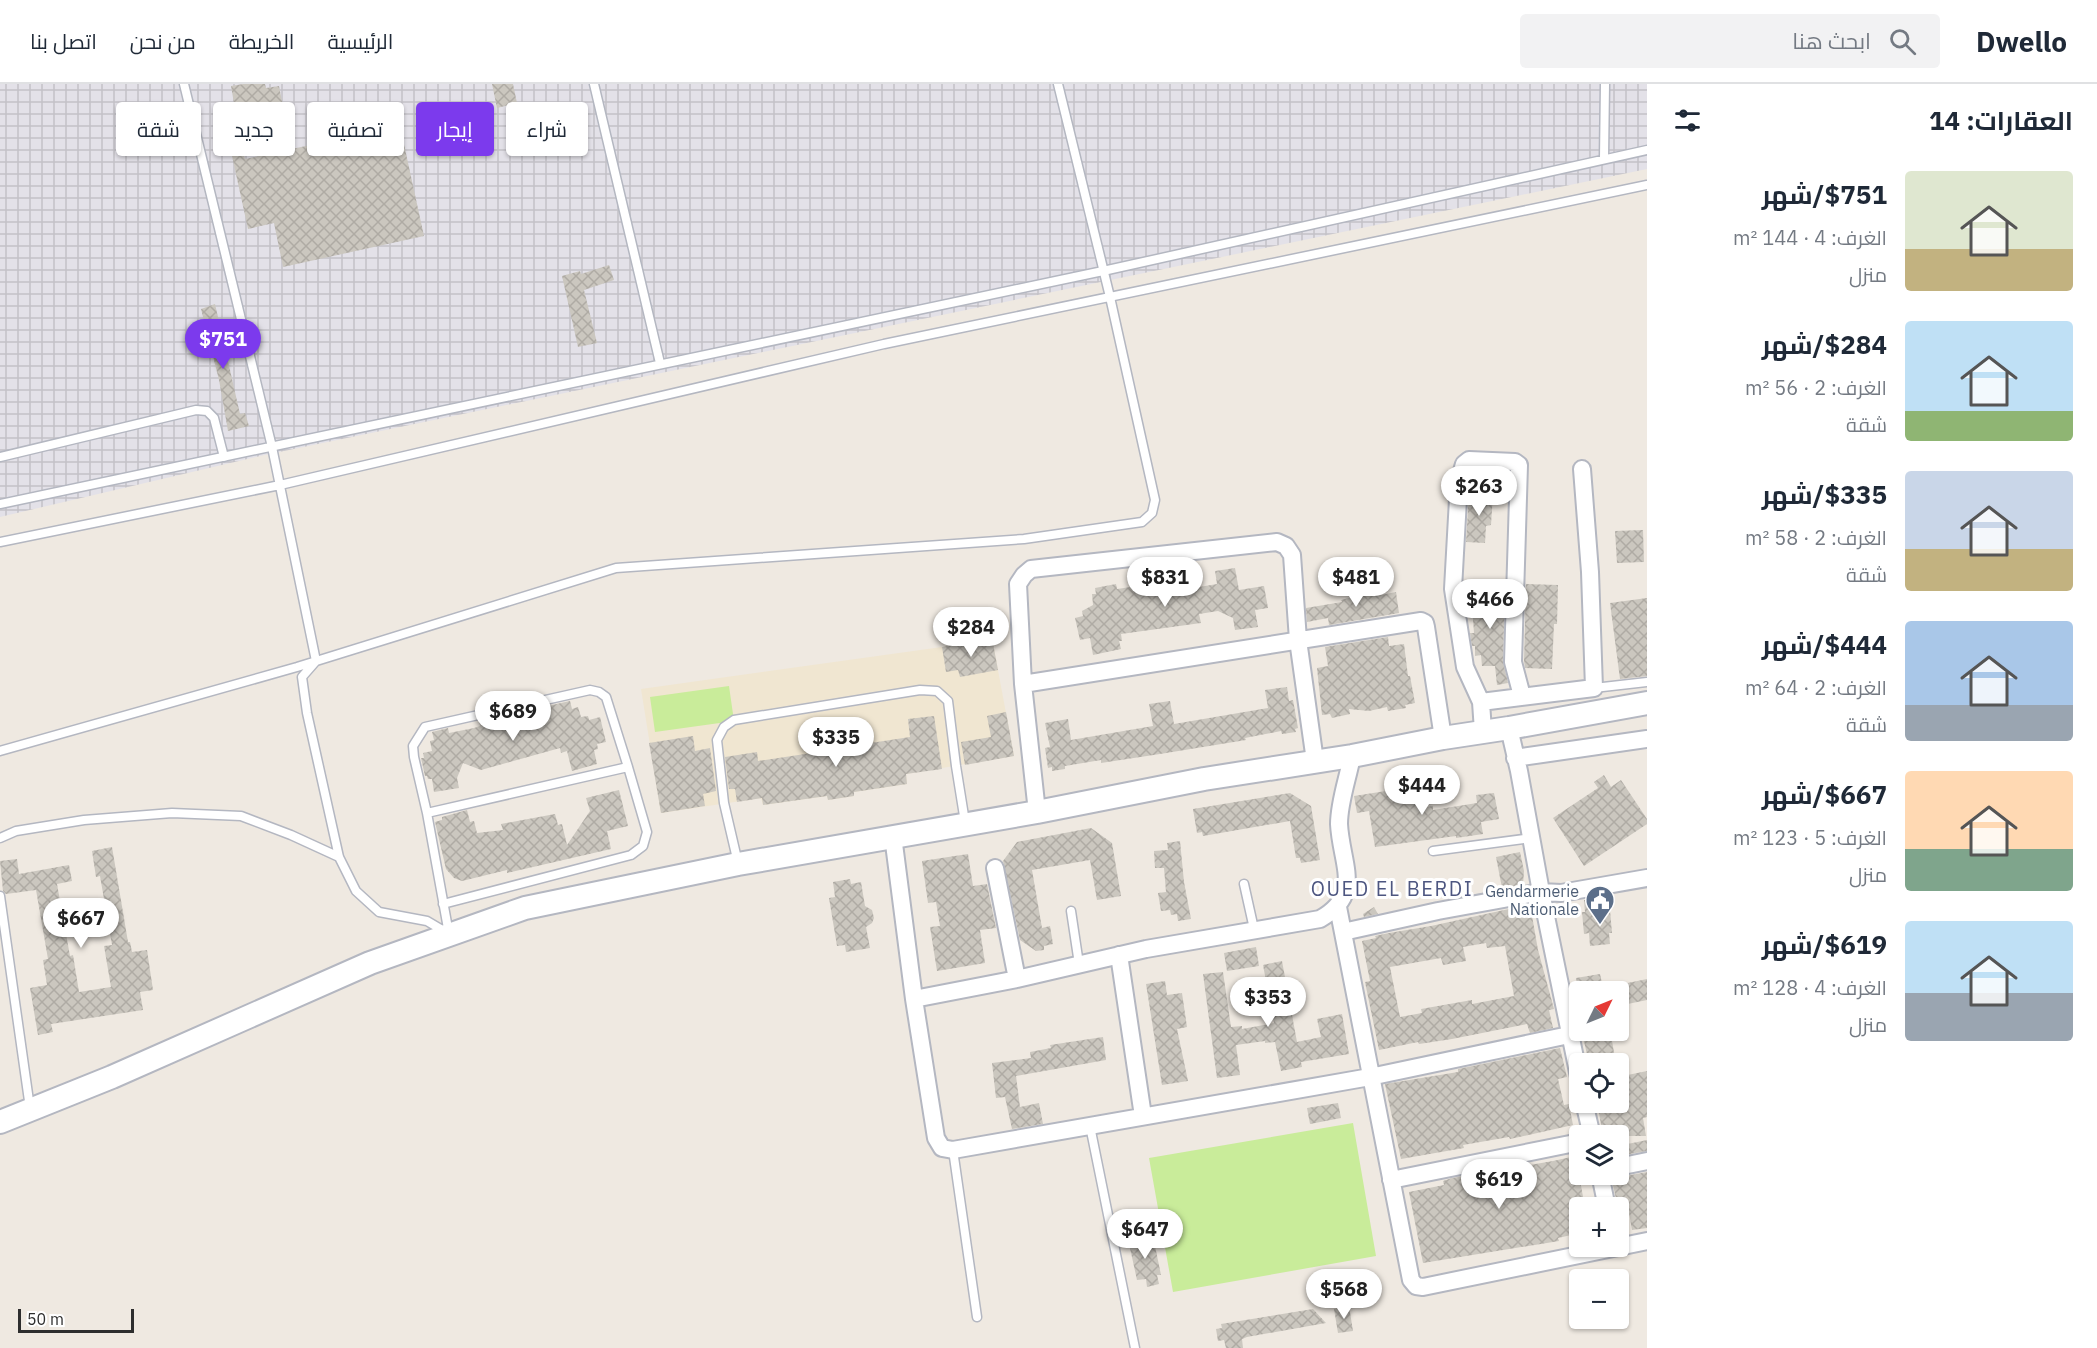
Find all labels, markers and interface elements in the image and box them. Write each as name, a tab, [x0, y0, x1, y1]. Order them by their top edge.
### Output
search box	[1520, 14, 1940, 68]
text: Dwello	[1976, 23, 2067, 60]
icon: search	[1886, 25, 1919, 58]
text: ابحث هنا	[1792, 26, 1871, 55]
text: اتصل بنا	[30, 27, 97, 55]
text: من نحن	[130, 27, 196, 55]
text: الخريطة	[229, 27, 294, 55]
text: الرئيسية	[327, 27, 393, 55]
chip: شقة	[116, 102, 201, 156]
chip: جديد	[213, 102, 295, 156]
chip: تصفية	[307, 102, 404, 156]
chip: إيجار	[416, 102, 494, 156]
chip: شراء	[506, 102, 588, 156]
text: العقارات: 14	[1929, 103, 2073, 137]
icon: filters	[1671, 104, 1704, 137]
text: $751/شهر	[1762, 177, 1887, 211]
icon: home	[1953, 195, 2025, 267]
text: الغرف: 4 · 144 m²	[1733, 224, 1887, 251]
text: منزل	[1849, 261, 1887, 288]
pin: $751	[187, 319, 259, 370]
text: $751	[199, 325, 247, 352]
text: $284/شهر	[1762, 327, 1887, 361]
icon: home	[1953, 345, 2025, 417]
text: الغرف: 2 · 56 m²	[1745, 374, 1887, 401]
text: شقة	[1846, 411, 1887, 438]
pin: $263	[1443, 466, 1515, 517]
text: $263	[1455, 472, 1503, 499]
text: $335/شهر	[1762, 477, 1887, 511]
icon: home	[1953, 495, 2025, 567]
text: الغرف: 2 · 58 m²	[1745, 524, 1887, 551]
pin: $831	[1129, 557, 1201, 608]
pin: $481	[1320, 557, 1392, 608]
text: شقة	[1846, 561, 1887, 588]
text: $831	[1141, 563, 1189, 590]
text: $481	[1332, 563, 1380, 590]
pin: $466	[1454, 579, 1526, 630]
text: $466	[1466, 585, 1514, 612]
pin: $284	[935, 607, 1007, 658]
text: $284	[947, 613, 995, 640]
text: $444/شهر	[1762, 627, 1887, 661]
icon: home	[1953, 645, 2025, 717]
text: الغرف: 2 · 64 m²	[1745, 674, 1887, 701]
pin: $689	[477, 691, 549, 742]
text: $689	[489, 697, 537, 724]
text: شقة	[1846, 711, 1887, 738]
pin: $335	[800, 717, 872, 768]
text: $335	[812, 723, 860, 750]
pin: $444	[1386, 765, 1458, 816]
text: $444	[1398, 771, 1446, 798]
text: $667/شهر	[1762, 777, 1887, 811]
icon: home	[1953, 795, 2025, 867]
text: الغرف: 5 · 123 m²	[1733, 824, 1887, 851]
text: منزل	[1849, 861, 1887, 888]
district label: OUED EL BERDI	[1311, 875, 1473, 902]
place label: Gendarmerie Nationale	[1485, 881, 1579, 919]
public building icon: Gendarmerie Nationale	[1584, 884, 1616, 926]
pin: $667	[45, 898, 117, 949]
text: $667	[57, 904, 105, 931]
text: $619/شهر	[1762, 927, 1887, 961]
icon: home	[1953, 945, 2025, 1017]
text: الغرف: 4 · 128 m²	[1733, 974, 1887, 1001]
pin: $353	[1232, 977, 1304, 1028]
north arrow	[1569, 981, 1629, 1041]
map controls	[1569, 981, 1629, 1329]
text: $353	[1244, 983, 1292, 1010]
text: منزل	[1849, 1011, 1887, 1038]
button: locate	[1569, 1053, 1629, 1113]
button: layers	[1569, 1125, 1629, 1185]
pin: $619	[1463, 1159, 1535, 1210]
text: $619	[1475, 1165, 1523, 1192]
button: +	[1569, 1197, 1629, 1257]
pin: $647	[1109, 1209, 1181, 1260]
text: $647	[1121, 1215, 1169, 1242]
pin: $568	[1308, 1269, 1380, 1320]
button: −	[1569, 1269, 1629, 1329]
text: $568	[1320, 1275, 1368, 1302]
scale bar	[18, 1306, 134, 1334]
text: 50 m	[27, 1309, 64, 1329]

